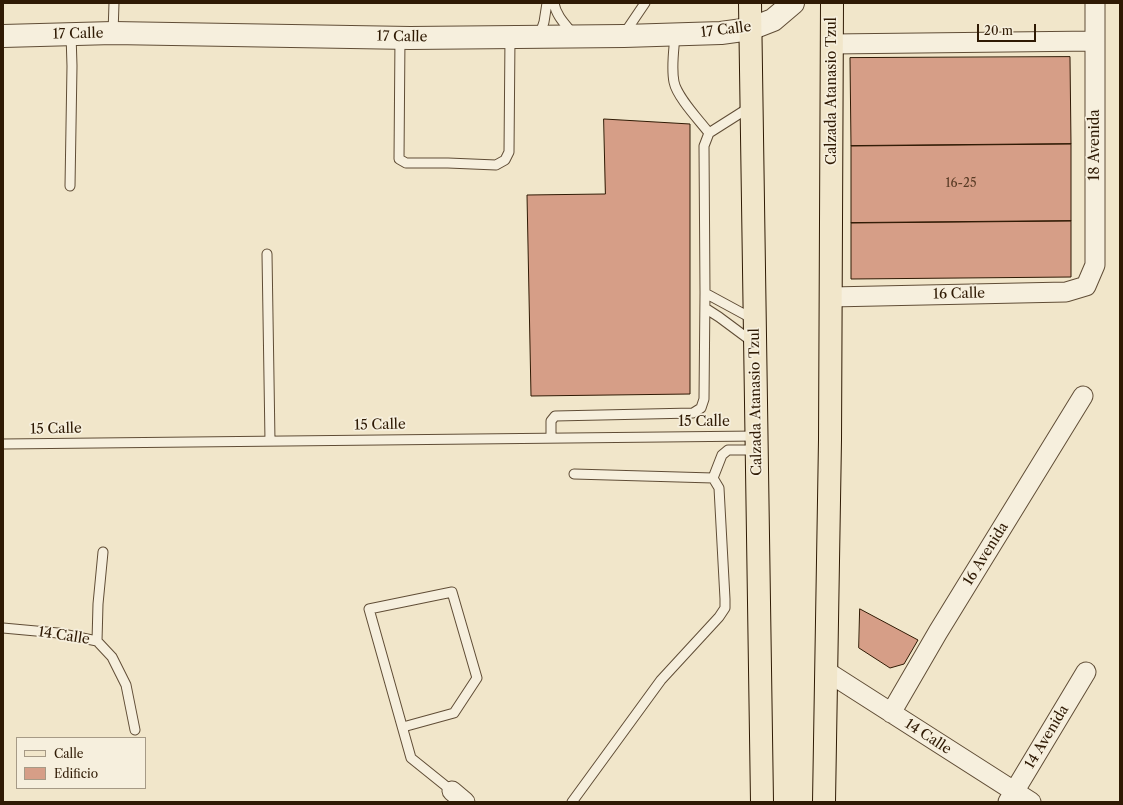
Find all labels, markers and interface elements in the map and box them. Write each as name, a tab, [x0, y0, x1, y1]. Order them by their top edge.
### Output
scale bar	[979, 16, 1038, 42]
street label: Calzada Atanasio Tzul	[824, 17, 840, 165]
street label: 17 Calle	[700, 19, 752, 41]
text: 20 m	[984, 23, 1013, 38]
street label: 17 Calle	[52, 25, 104, 43]
street label: 17 Calle	[376, 28, 428, 46]
street label: 18 Avenida	[1087, 109, 1103, 181]
house number: 16-25	[946, 177, 976, 191]
street label: 16 Calle	[933, 285, 985, 303]
street label: Calzada Atanasio Tzul	[746, 328, 766, 476]
street label: 15 Calle	[678, 414, 730, 430]
street label: 15 Calle	[354, 416, 406, 434]
street label: 15 Calle	[30, 420, 82, 438]
street label: 16 Avenida	[960, 519, 1012, 589]
street label: 14 Calle	[37, 624, 91, 648]
street label: 14 Avenida	[1021, 702, 1073, 772]
street label: 14 Calle	[902, 716, 954, 758]
legend	[16, 737, 146, 789]
text: Calle	[54, 746, 83, 761]
text: Edificio	[54, 766, 98, 781]

